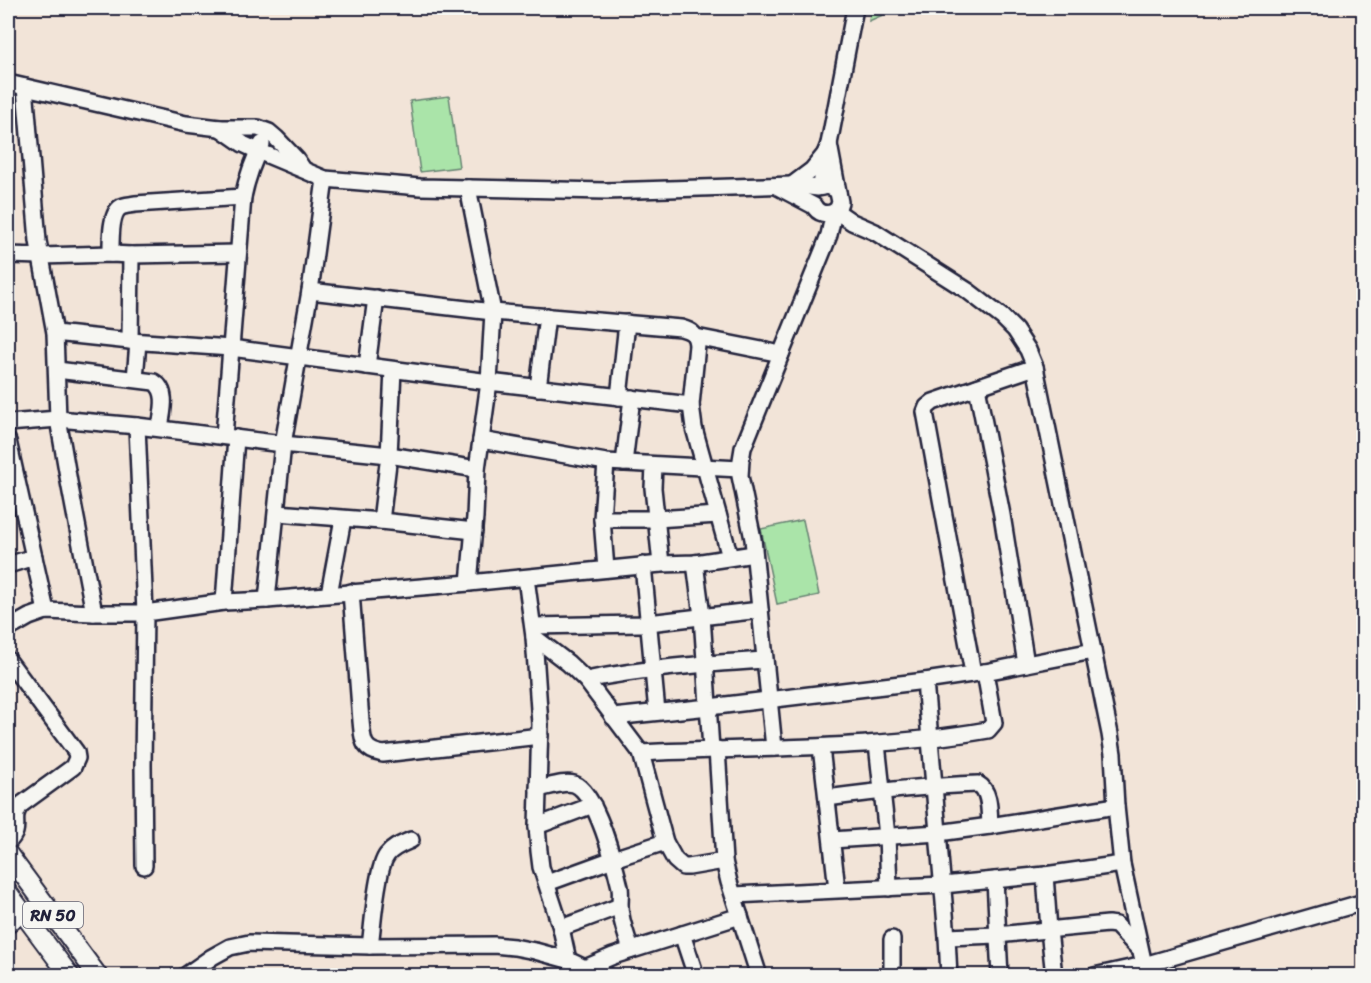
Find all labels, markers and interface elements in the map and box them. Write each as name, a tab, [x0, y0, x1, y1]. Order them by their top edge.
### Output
road number: RN 50	[23, 902, 83, 928]

